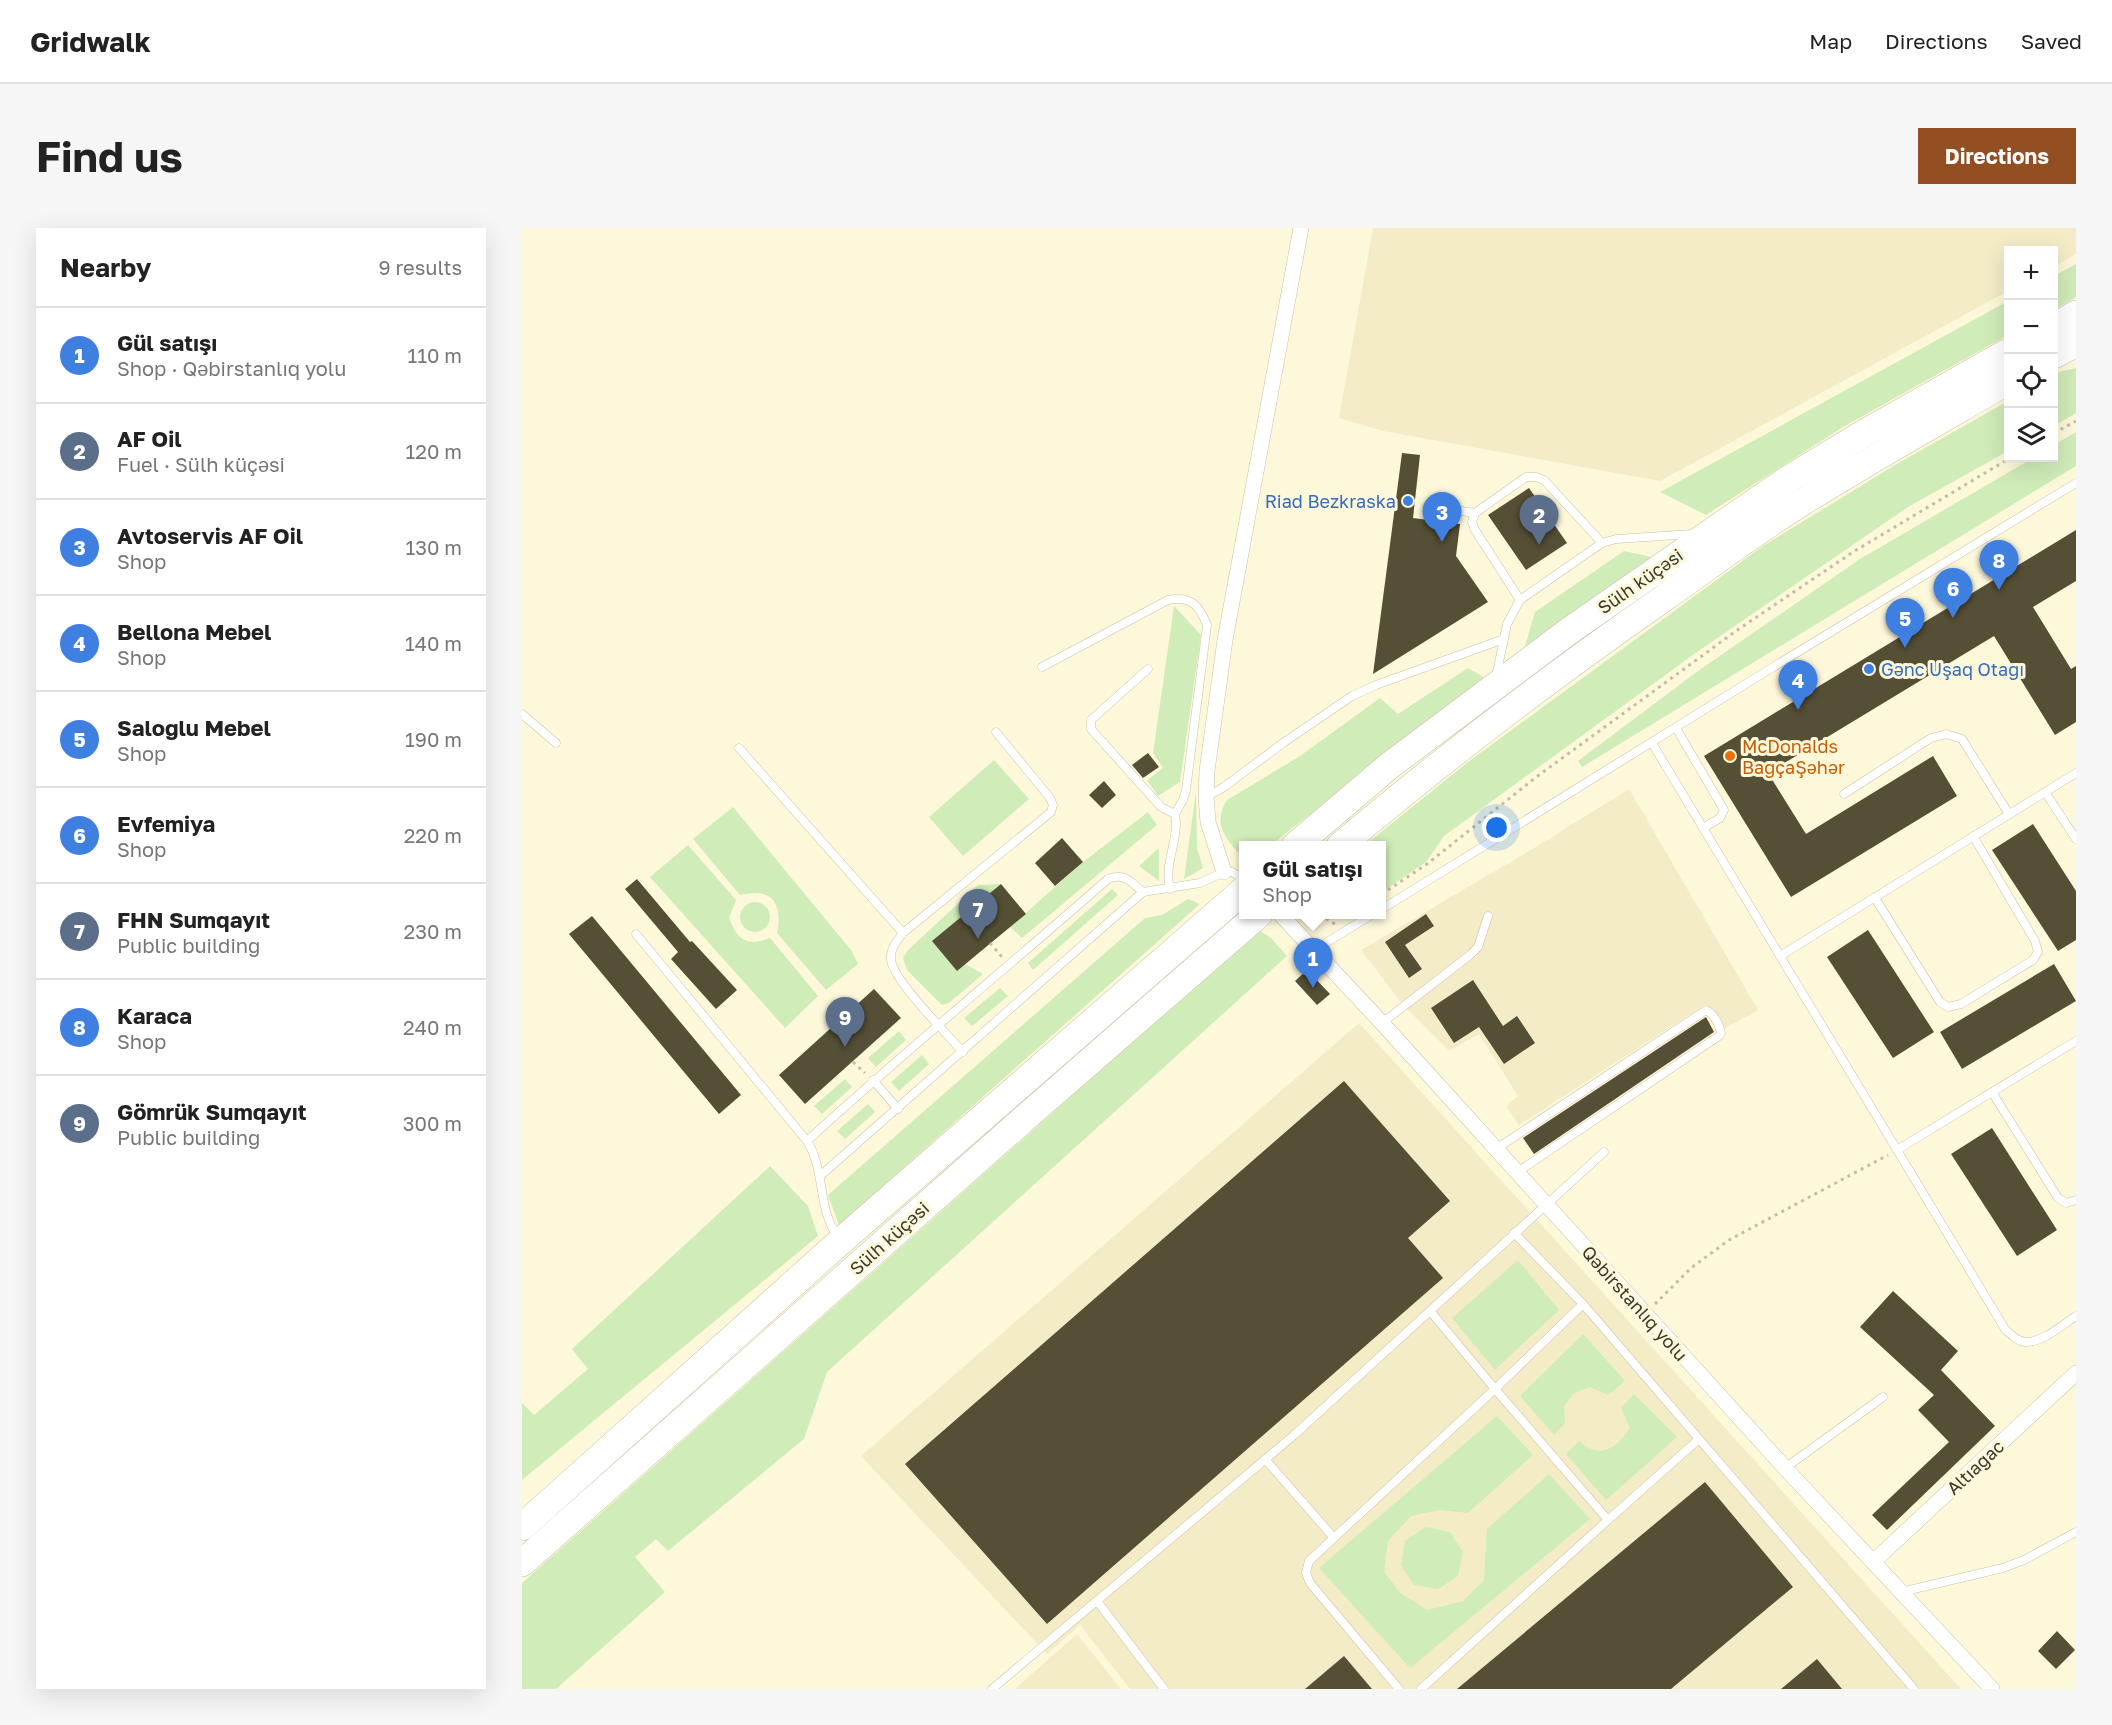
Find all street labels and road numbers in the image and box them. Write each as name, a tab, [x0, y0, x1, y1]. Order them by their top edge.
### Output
street label: Sülh küçəsi	[1593, 544, 1687, 618]
street label: Sülh küçəsi	[845, 1197, 933, 1279]
street label: Qəbirstanlıq yolu	[1577, 1241, 1693, 1365]
street label: Altıağac	[1942, 1435, 2008, 1499]

